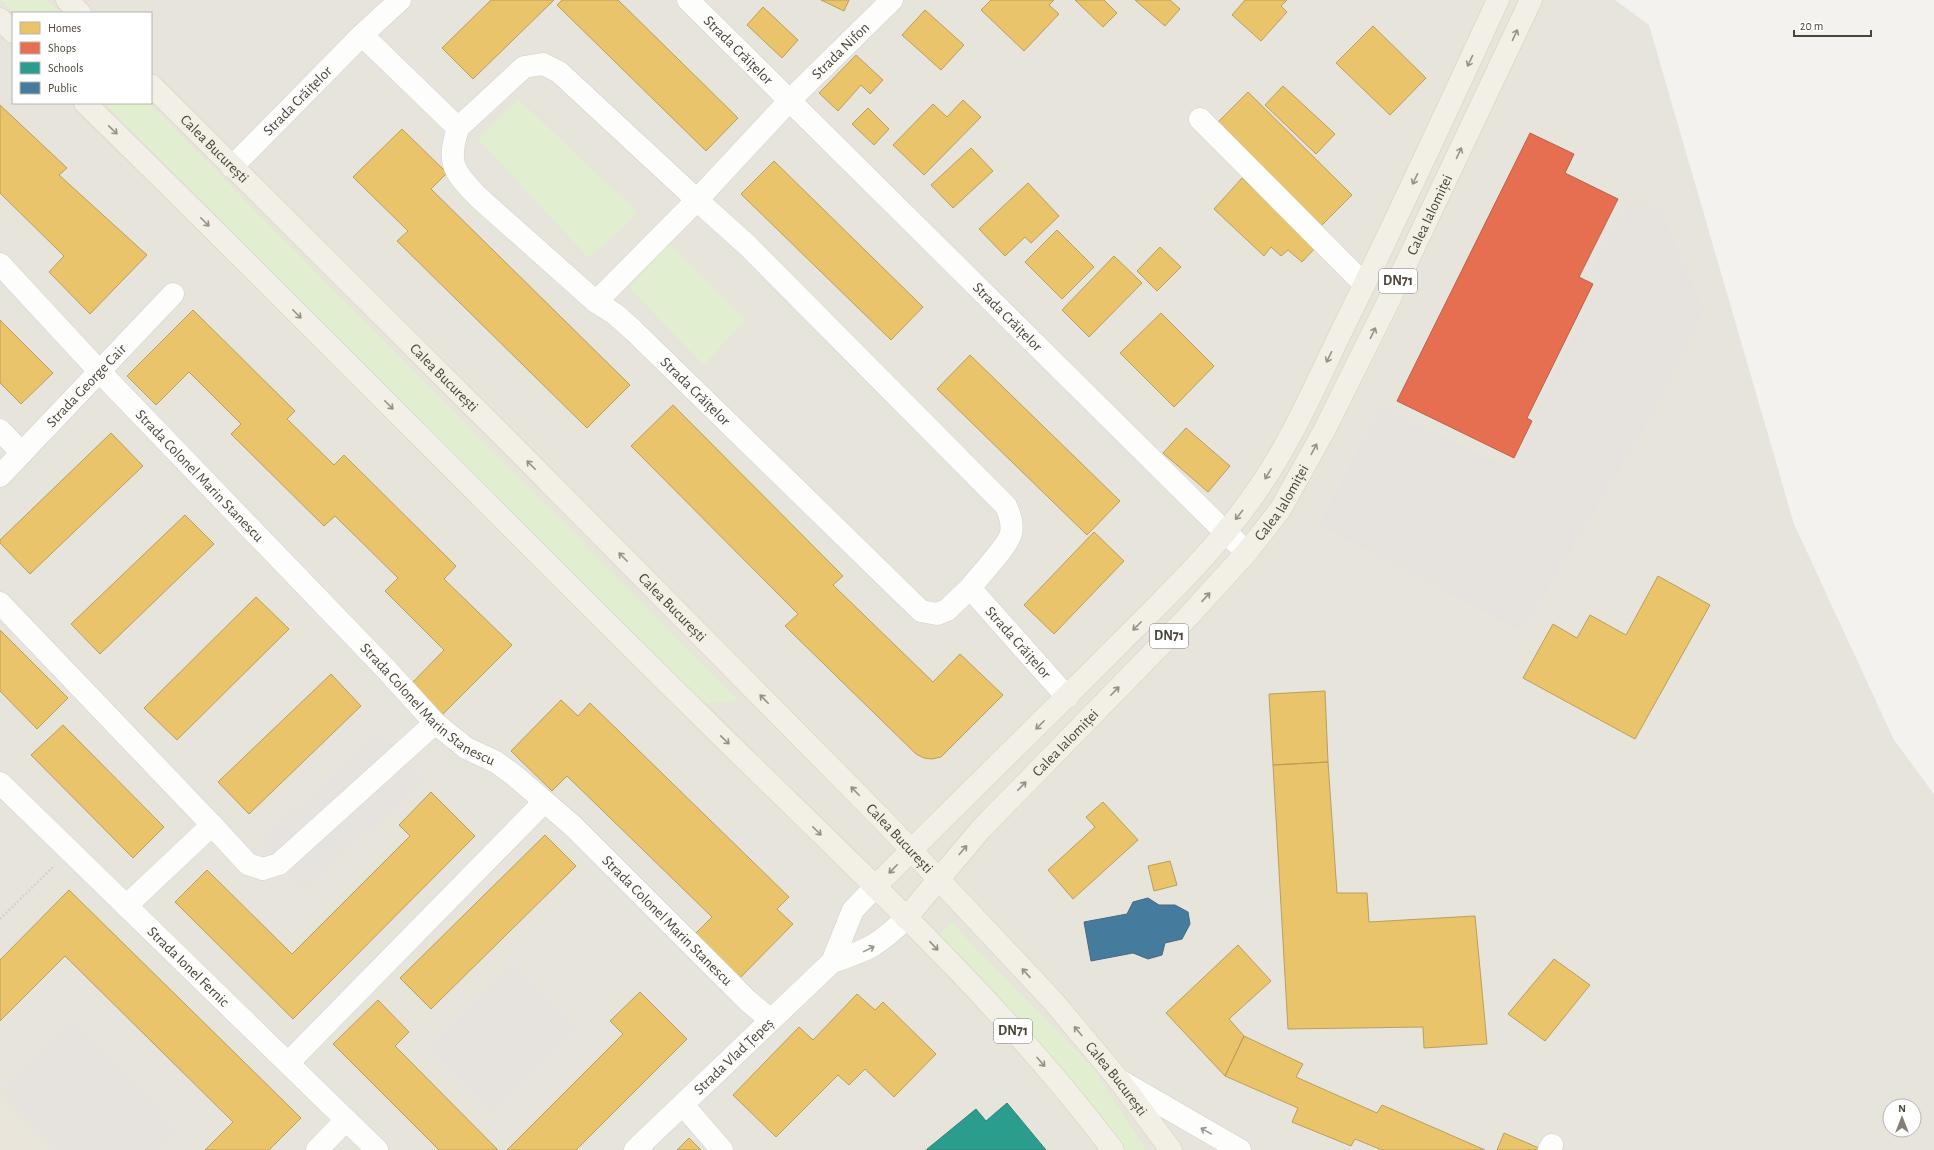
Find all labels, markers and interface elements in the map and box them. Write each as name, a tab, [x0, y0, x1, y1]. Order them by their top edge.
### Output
legend	[12, 12, 152, 104]
scale bar	[1794, 12, 1871, 38]
street label: Strada Crăițelor	[701, 13, 776, 87]
street label: Strada Nifon	[809, 19, 872, 82]
text: 20 m	[1800, 20, 1823, 32]
text: Homes	[48, 22, 81, 34]
one-way arrow	[1511, 29, 1519, 41]
text: Shops	[48, 42, 76, 54]
one-way arrow	[1466, 54, 1473, 66]
text: Schools	[48, 62, 83, 74]
street label: Strada Crăițelor	[260, 63, 335, 138]
text: Public	[48, 82, 77, 94]
street label: Calea București	[178, 112, 252, 185]
one-way arrow	[108, 125, 118, 135]
one-way arrow	[1456, 147, 1463, 159]
street label: Calea Ialomiței	[1404, 172, 1455, 257]
one-way arrow	[1411, 172, 1418, 184]
one-way arrow	[200, 217, 210, 227]
road number: DN71	[1379, 269, 1417, 293]
street label: Strada Crăițelor	[970, 279, 1045, 354]
one-way arrow	[292, 309, 302, 319]
one-way arrow	[1370, 327, 1377, 339]
street label: Calea București	[407, 340, 481, 414]
street label: Strada George Cair	[43, 341, 129, 430]
one-way arrow	[1325, 351, 1332, 363]
street label: Strada Crăițelor	[658, 354, 733, 428]
one-way arrow	[384, 401, 394, 410]
street label: Strada Colonel Marin Stanescu	[133, 407, 267, 545]
one-way arrow	[1311, 443, 1319, 455]
one-way arrow	[527, 460, 536, 470]
street label: Calea Ialomiței	[1252, 462, 1311, 543]
one-way arrow	[1263, 468, 1271, 480]
one-way arrow	[1235, 510, 1243, 521]
one-way arrow	[618, 552, 628, 562]
street label: Calea București	[636, 570, 709, 644]
one-way arrow	[1201, 592, 1210, 602]
street label: Strada Crăițelor	[983, 603, 1054, 681]
one-way arrow	[1132, 622, 1142, 631]
road number: DN71	[1150, 624, 1188, 648]
street label: Strada Colonel Marin Stanescu	[358, 640, 498, 768]
one-way arrow	[1110, 686, 1120, 696]
one-way arrow	[759, 694, 769, 704]
street label: Calea Ialomiței	[1029, 706, 1101, 779]
one-way arrow	[1035, 720, 1045, 730]
one-way arrow	[720, 735, 730, 744]
one-way arrow	[1017, 781, 1027, 791]
one-way arrow	[850, 786, 860, 796]
street label: Calea București	[864, 800, 936, 876]
one-way arrow	[812, 826, 822, 836]
one-way arrow	[959, 845, 968, 856]
street label: Strada Colonel Marin Stanescu	[600, 853, 735, 988]
one-way arrow	[888, 864, 898, 874]
street label: Strada Ionel Fernic	[145, 924, 232, 1009]
one-way arrow	[929, 940, 938, 950]
one-way arrow	[863, 944, 875, 952]
one-way arrow	[1021, 968, 1031, 978]
street label: Strada Vlad Țepeș	[691, 1015, 777, 1097]
road number: DN71	[994, 1019, 1032, 1043]
one-way arrow	[1073, 1026, 1082, 1036]
street label: Calea București	[1083, 1039, 1150, 1118]
one-way arrow	[1037, 1056, 1046, 1067]
north arrow	[1882, 1098, 1922, 1138]
text: N	[1898, 1103, 1906, 1114]
one-way arrow	[1200, 1127, 1212, 1134]

